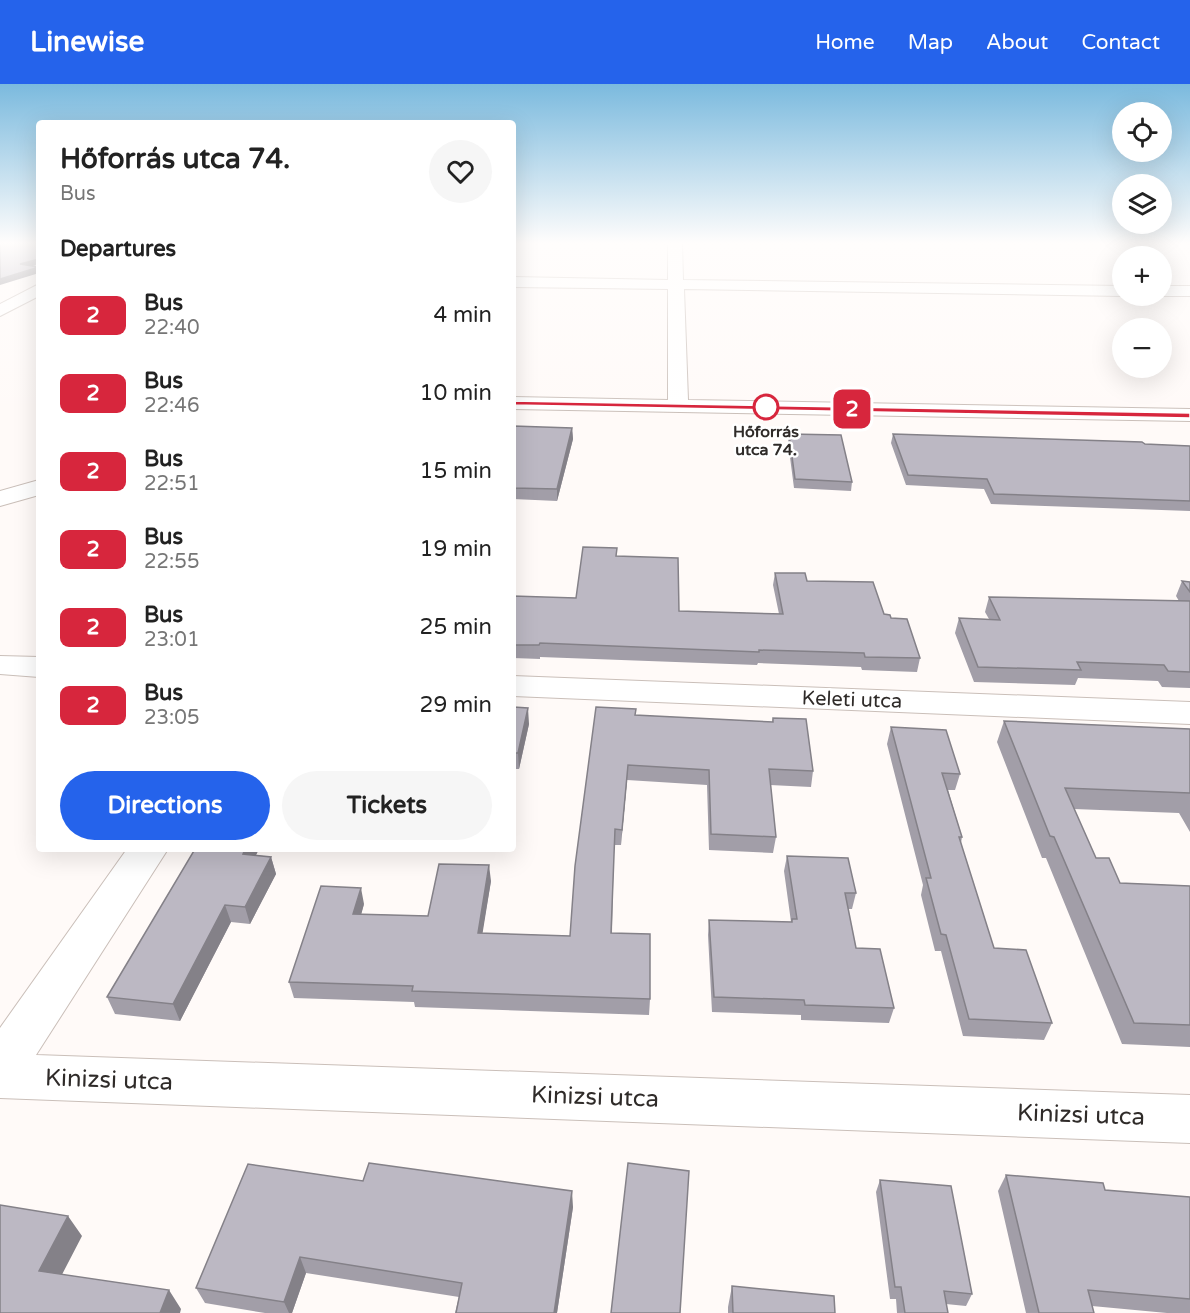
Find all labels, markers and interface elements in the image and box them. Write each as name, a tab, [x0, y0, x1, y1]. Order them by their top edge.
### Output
text: Linewise	[30, 25, 144, 59]
text: Home	[815, 30, 875, 55]
text: Map	[908, 30, 953, 55]
text: About	[986, 30, 1048, 55]
text: Contact	[1081, 30, 1160, 55]
map controls	[1112, 102, 1172, 378]
button: locate	[1112, 102, 1172, 162]
button: heart	[429, 140, 492, 203]
text: Hőforrás utca 74.	[60, 142, 290, 176]
button: layers	[1112, 174, 1172, 234]
text: Bus	[60, 182, 96, 206]
text: Departures	[60, 236, 176, 262]
button: +	[1112, 246, 1172, 306]
text: Bus	[144, 290, 183, 316]
text: 4 min	[433, 302, 492, 328]
text: 2	[86, 303, 100, 328]
text: 22:40	[144, 316, 199, 340]
button: −	[1112, 318, 1172, 378]
text: Bus	[144, 368, 183, 394]
text: 10 min	[420, 380, 492, 406]
text: 2	[86, 381, 100, 406]
line badge: 2	[832, 390, 872, 428]
text: 22:46	[144, 394, 199, 418]
marker: Hőforrás utca 74.	[753, 394, 779, 420]
text: 2	[845, 397, 859, 422]
place label: Hőforrás utca 74.	[733, 422, 799, 460]
text: Bus	[144, 446, 183, 472]
text: 15 min	[420, 458, 492, 484]
text: 2	[86, 459, 100, 484]
text: 22:51	[144, 472, 199, 496]
text: Bus	[144, 524, 183, 550]
text: 19 min	[420, 536, 492, 562]
text: 2	[86, 537, 100, 562]
text: 22:55	[144, 550, 199, 574]
text: Bus	[144, 602, 183, 628]
text: 25 min	[420, 614, 492, 640]
text: 2	[86, 615, 100, 640]
text: 23:01	[144, 628, 199, 652]
text: Bus	[144, 680, 183, 706]
street label: Keleti utca	[801, 686, 903, 714]
text: 29 min	[420, 692, 492, 718]
text: 2	[86, 693, 100, 718]
text: 23:05	[144, 706, 199, 730]
button: Directions	[60, 771, 270, 840]
button: Tickets	[282, 771, 492, 840]
street label: Kinizsi utca	[44, 1063, 174, 1097]
street label: Kinizsi utca	[530, 1080, 660, 1114]
street label: Kinizsi utca	[1016, 1098, 1146, 1132]

